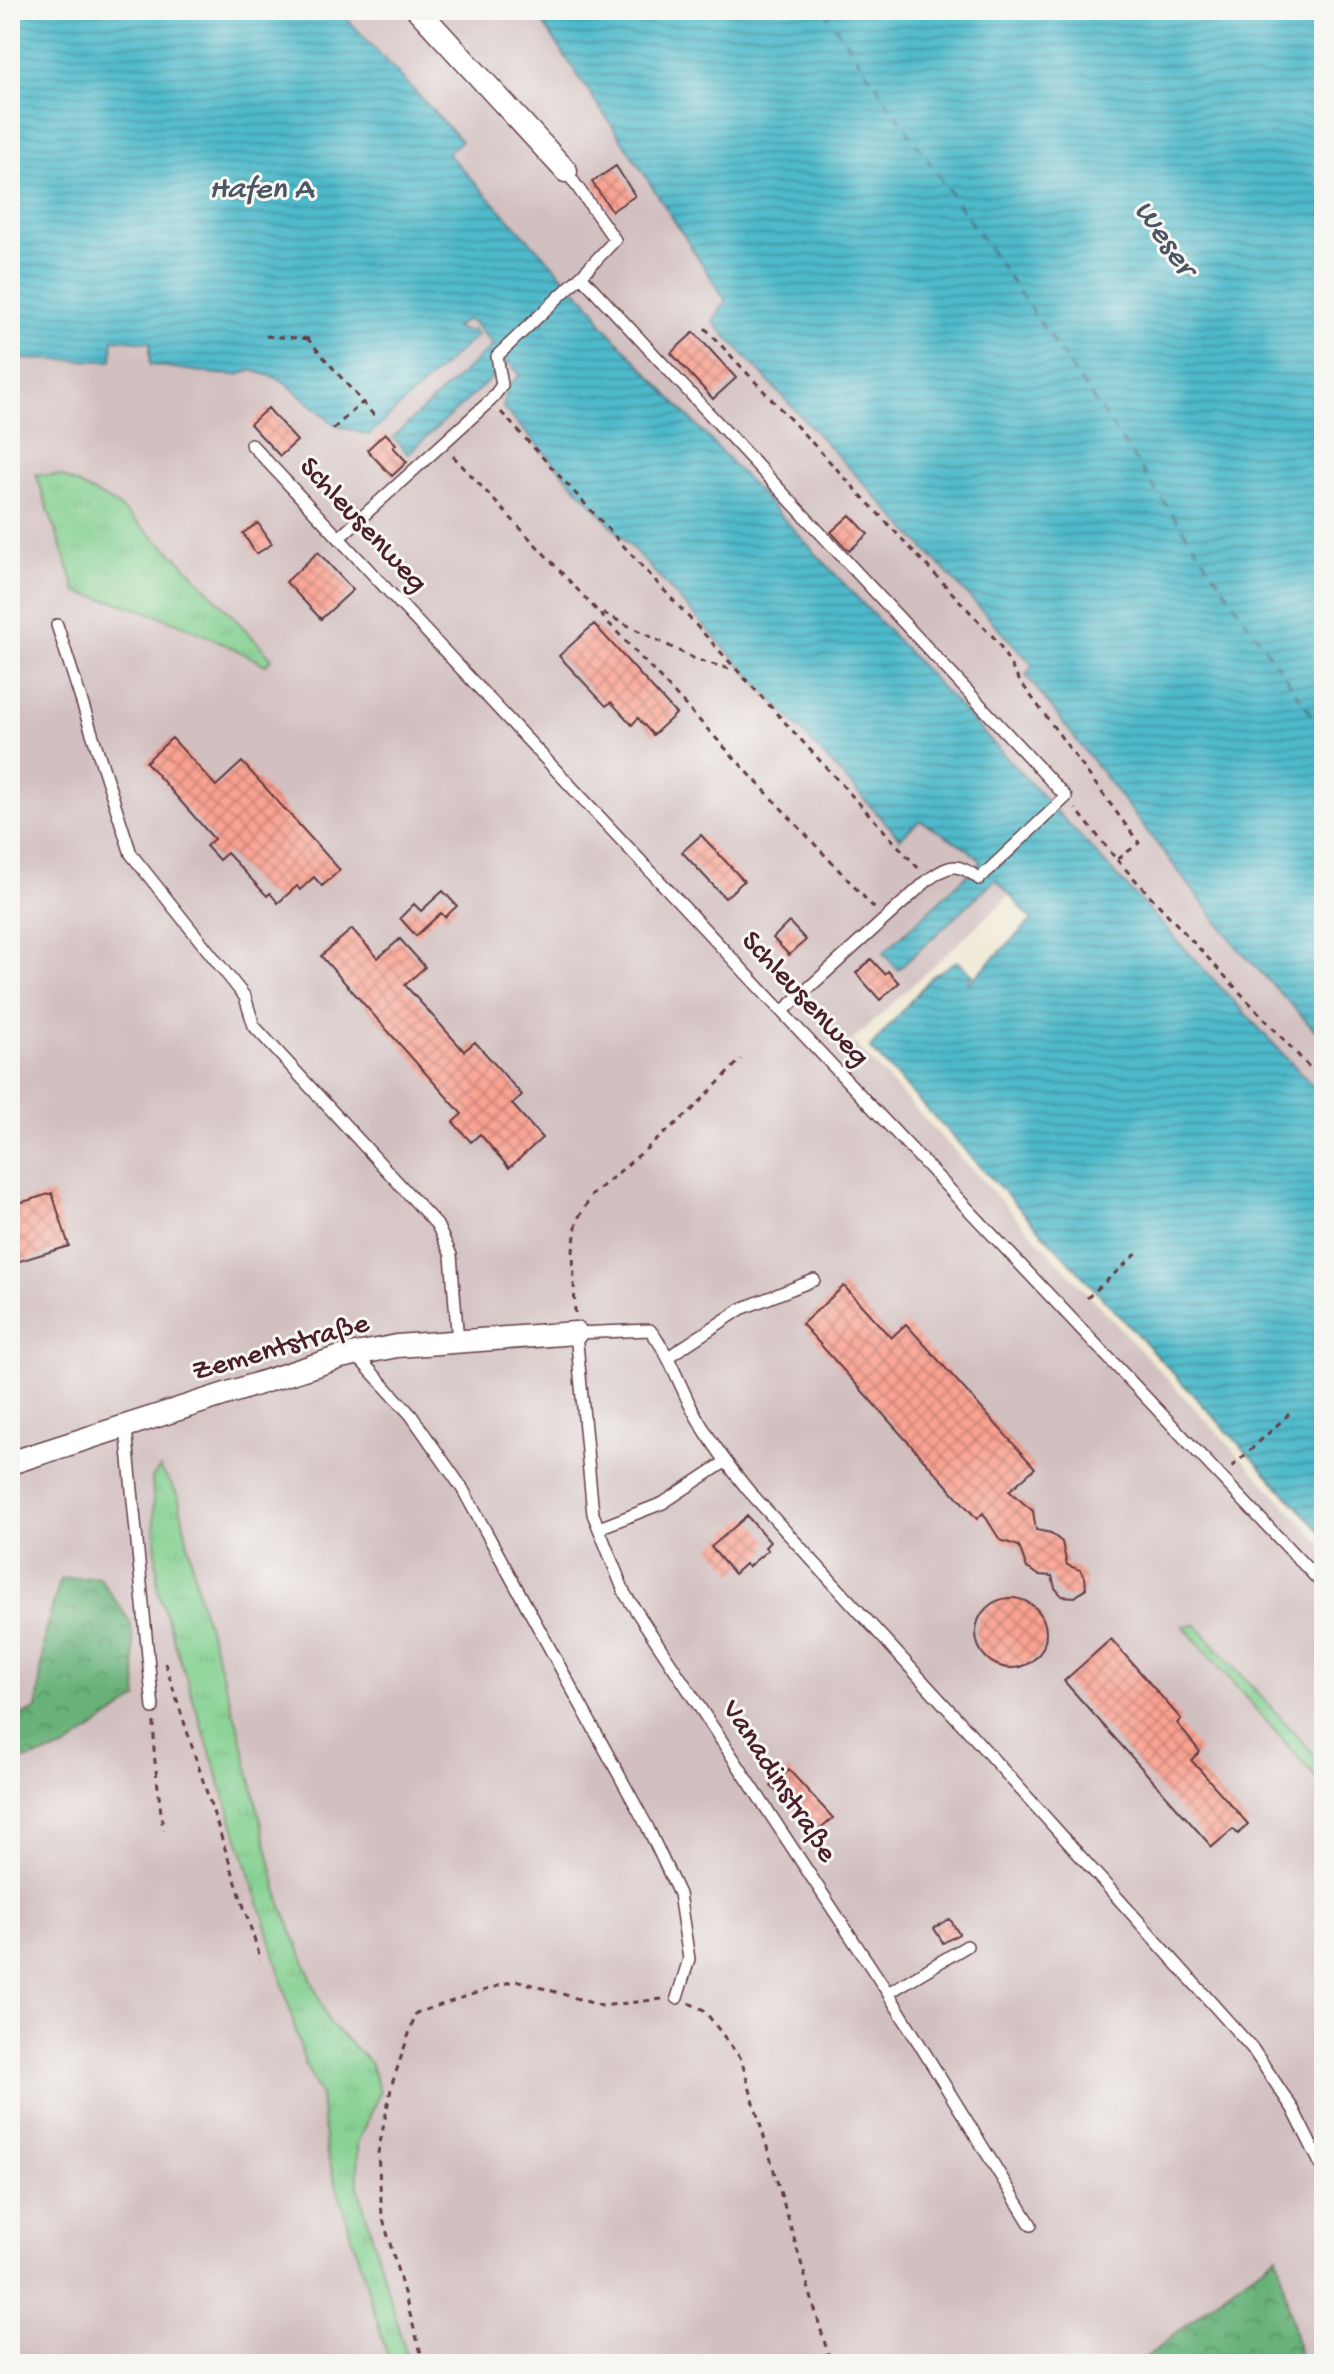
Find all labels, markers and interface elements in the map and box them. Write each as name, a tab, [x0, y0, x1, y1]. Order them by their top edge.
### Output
water label: Hafen A	[209, 172, 315, 210]
water label: Weser	[1124, 194, 1206, 289]
street label: Schleusenweg	[290, 451, 434, 601]
street label: Schleusenweg	[732, 925, 876, 1075]
street label: Zementstraße	[188, 1307, 374, 1391]
street label: Vanadinstraße	[712, 1693, 844, 1870]

